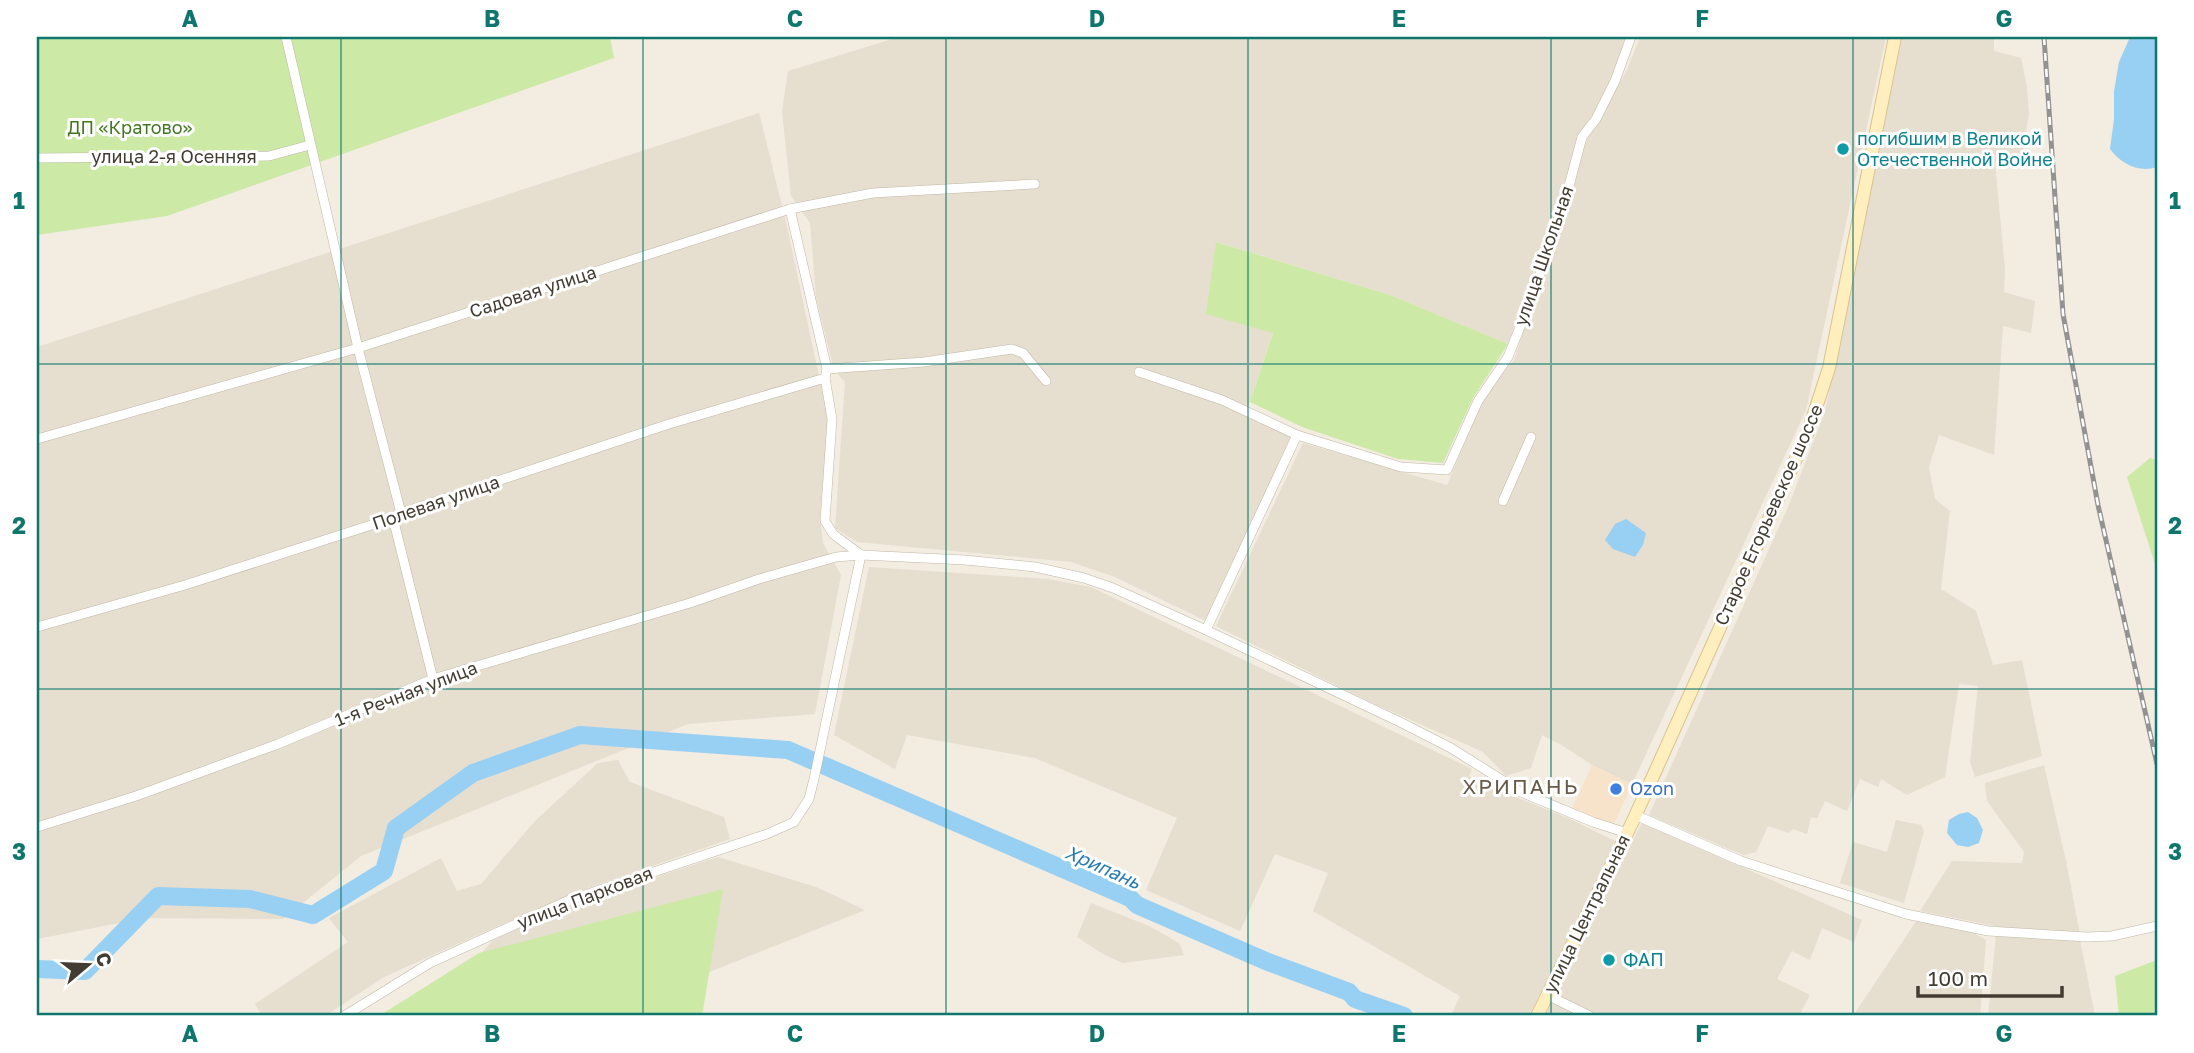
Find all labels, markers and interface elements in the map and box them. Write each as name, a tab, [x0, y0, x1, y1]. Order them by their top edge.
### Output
text: A	[182, 4, 199, 32]
text: B	[484, 4, 500, 32]
text: C	[787, 4, 803, 32]
text: D	[1089, 4, 1105, 32]
text: E	[1392, 4, 1406, 32]
text: F	[1695, 4, 1709, 32]
text: G	[1996, 4, 2012, 32]
park label: ДП «Кратово»	[67, 116, 193, 138]
place label: погибшим в Великой Отечественной Войне	[1857, 127, 2053, 170]
marker: погибшим в Великой Отечественной Войне	[1835, 141, 1851, 157]
street label: улица 2-я Осенняя	[91, 145, 257, 167]
street label: улица Школьная	[1509, 183, 1577, 329]
text: 1	[13, 186, 25, 214]
text: 1	[2169, 186, 2181, 214]
street label: Садовая улица	[467, 260, 599, 322]
street label: Старое Егорьевское шоссе	[1709, 401, 1827, 629]
street label: Полевая улица	[369, 470, 502, 534]
text: 2	[12, 511, 26, 539]
text: 2	[2168, 511, 2182, 539]
street label: 1-я Речная улица	[331, 656, 480, 730]
district label: ХРИПАНЬ	[1462, 773, 1580, 799]
place label: Ozon	[1630, 777, 1674, 799]
marker: Ozon	[1608, 781, 1624, 797]
street label: улица Центральная	[1538, 831, 1634, 996]
text: 3	[12, 837, 26, 865]
text: 3	[2168, 837, 2182, 865]
water label: Хрипань	[1062, 840, 1145, 894]
street label: улица Парковая	[514, 861, 656, 933]
north arrow	[52, 930, 122, 1000]
place label: ФАП	[1623, 948, 1664, 970]
text: С	[91, 949, 118, 969]
marker: ФАП	[1601, 952, 1617, 968]
scale bar	[1918, 955, 2061, 999]
text: 100 m	[1928, 965, 1988, 991]
text: A	[182, 1019, 199, 1047]
text: B	[484, 1019, 500, 1047]
text: C	[787, 1019, 803, 1047]
text: D	[1089, 1019, 1105, 1047]
text: E	[1392, 1019, 1406, 1047]
text: F	[1695, 1019, 1709, 1047]
text: G	[1996, 1019, 2012, 1047]

